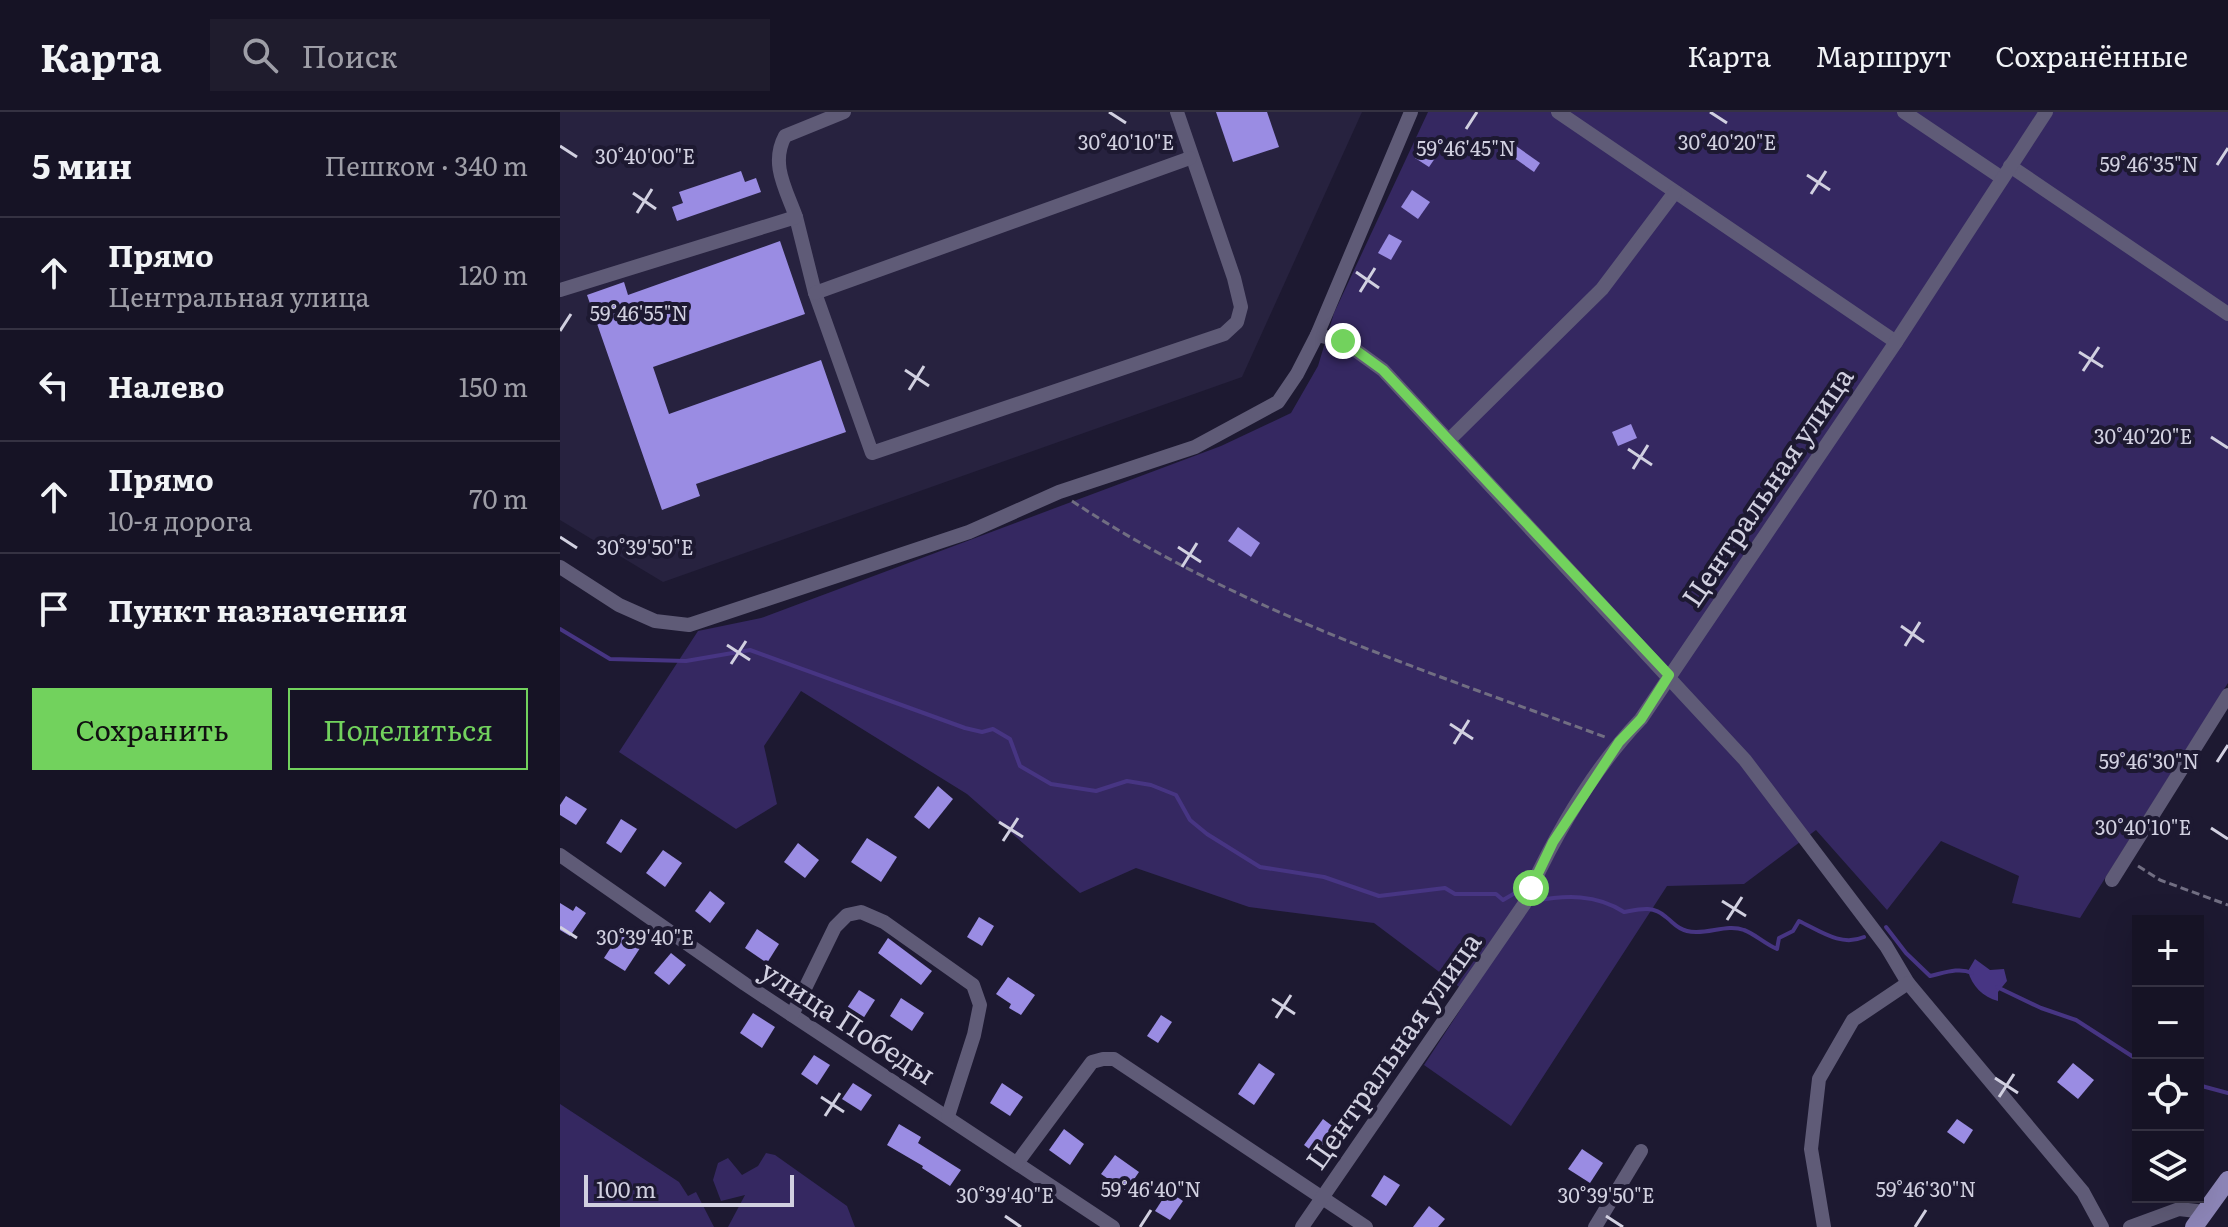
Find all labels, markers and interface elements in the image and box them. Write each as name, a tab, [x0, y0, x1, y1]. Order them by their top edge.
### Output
search box	[210, 19, 770, 91]
text: Карта	[40, 27, 162, 84]
icon: search	[238, 33, 282, 77]
text: Поиск	[302, 33, 398, 77]
text: Карта	[1687, 34, 1771, 76]
text: Маршрут	[1815, 34, 1951, 76]
text: Сохранённые	[1995, 34, 2188, 76]
text: 30°40'10"E	[1078, 126, 1174, 156]
text: 30°40'20"E	[1678, 126, 1776, 156]
text: 59°46'45"N	[1416, 132, 1516, 162]
text: 5 мин	[32, 139, 132, 189]
text: 30°40'00"E	[595, 140, 695, 170]
text: Пешком · 340 m	[324, 145, 528, 184]
text: 59°46'35"N	[2100, 148, 2198, 178]
text: Прямо	[108, 232, 214, 276]
icon: ahead	[32, 251, 76, 295]
text: 120 m	[459, 254, 528, 293]
text: Центральная улица	[108, 276, 370, 315]
text: 59°46'55"N	[590, 297, 688, 327]
route end	[1325, 323, 1361, 359]
street label: Центральная улица	[1670, 357, 1862, 615]
icon: left	[32, 363, 76, 407]
text: Налево	[108, 363, 224, 407]
text: 150 m	[459, 366, 528, 405]
text: 30°40'20"E	[2094, 420, 2192, 450]
text: Прямо	[108, 456, 214, 500]
icon: ahead	[32, 475, 76, 519]
text: 70 m	[469, 478, 528, 517]
text: 10-я дорога	[108, 500, 252, 539]
text: 30°39'50"E	[596, 531, 694, 561]
icon: arrive	[32, 587, 76, 631]
text: Пункт назначения	[108, 587, 407, 631]
button: Сохранить	[32, 688, 272, 770]
button: Поделиться	[288, 688, 528, 770]
text: 59°46'30"N	[2099, 745, 2199, 775]
text: 30°40'10"E	[2095, 811, 2191, 841]
route start	[1513, 870, 1549, 906]
map controls	[2132, 915, 2204, 1203]
button: +	[2132, 915, 2204, 987]
text: 30°39'40"E	[596, 921, 694, 951]
street label: Центральная улица	[1294, 923, 1490, 1177]
street label: улица Победы	[753, 948, 945, 1094]
button: −	[2132, 987, 2204, 1059]
button: locate	[2132, 1059, 2204, 1131]
button: layers	[2132, 1131, 2204, 1203]
scale bar	[584, 1171, 794, 1207]
text: 100 m	[596, 1172, 656, 1205]
text: 59°46'40"N	[1101, 1173, 1201, 1203]
text: 59°46'30"N	[1876, 1173, 1976, 1203]
text: 30°39'40"E	[956, 1179, 1054, 1209]
text: 30°39'50"E	[1557, 1179, 1655, 1209]

